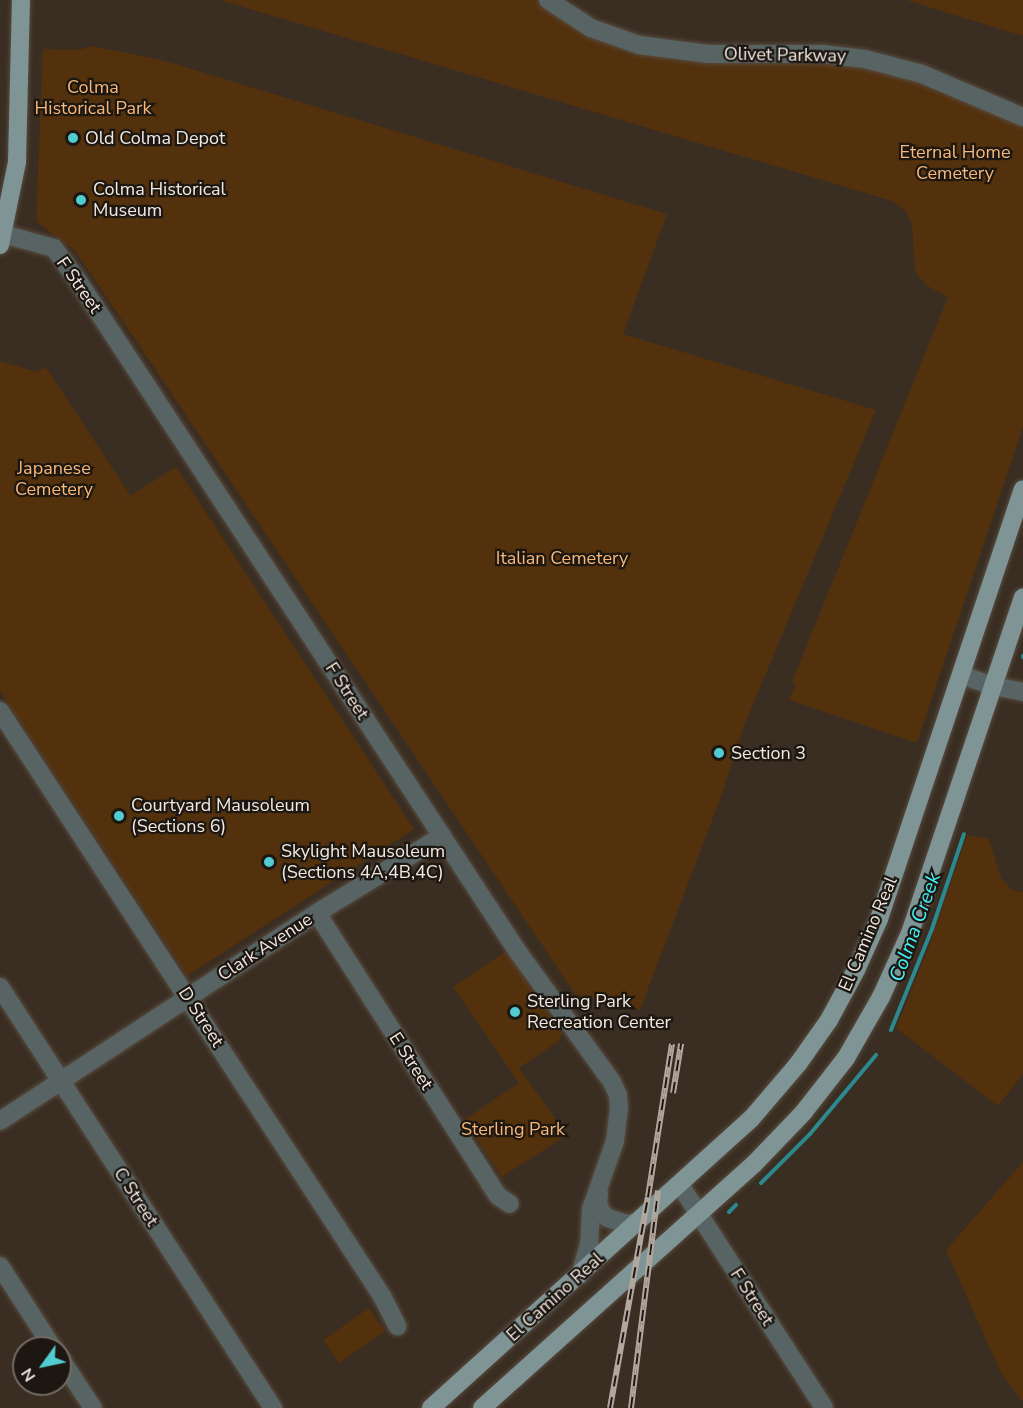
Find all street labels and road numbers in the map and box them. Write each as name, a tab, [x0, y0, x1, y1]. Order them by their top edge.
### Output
street label: Olivet Parkway	[724, 43, 846, 67]
street label: F Street	[52, 253, 106, 317]
street label: F Street	[321, 658, 373, 724]
street label: El Camino Real	[834, 873, 902, 995]
street label: Clark Avenue	[214, 908, 316, 986]
street label: D Street	[174, 983, 228, 1051]
street label: E Street	[384, 1028, 438, 1094]
street label: C Street	[109, 1164, 163, 1230]
street label: El Camino Real	[502, 1248, 608, 1346]
street label: F Street	[726, 1264, 778, 1330]

